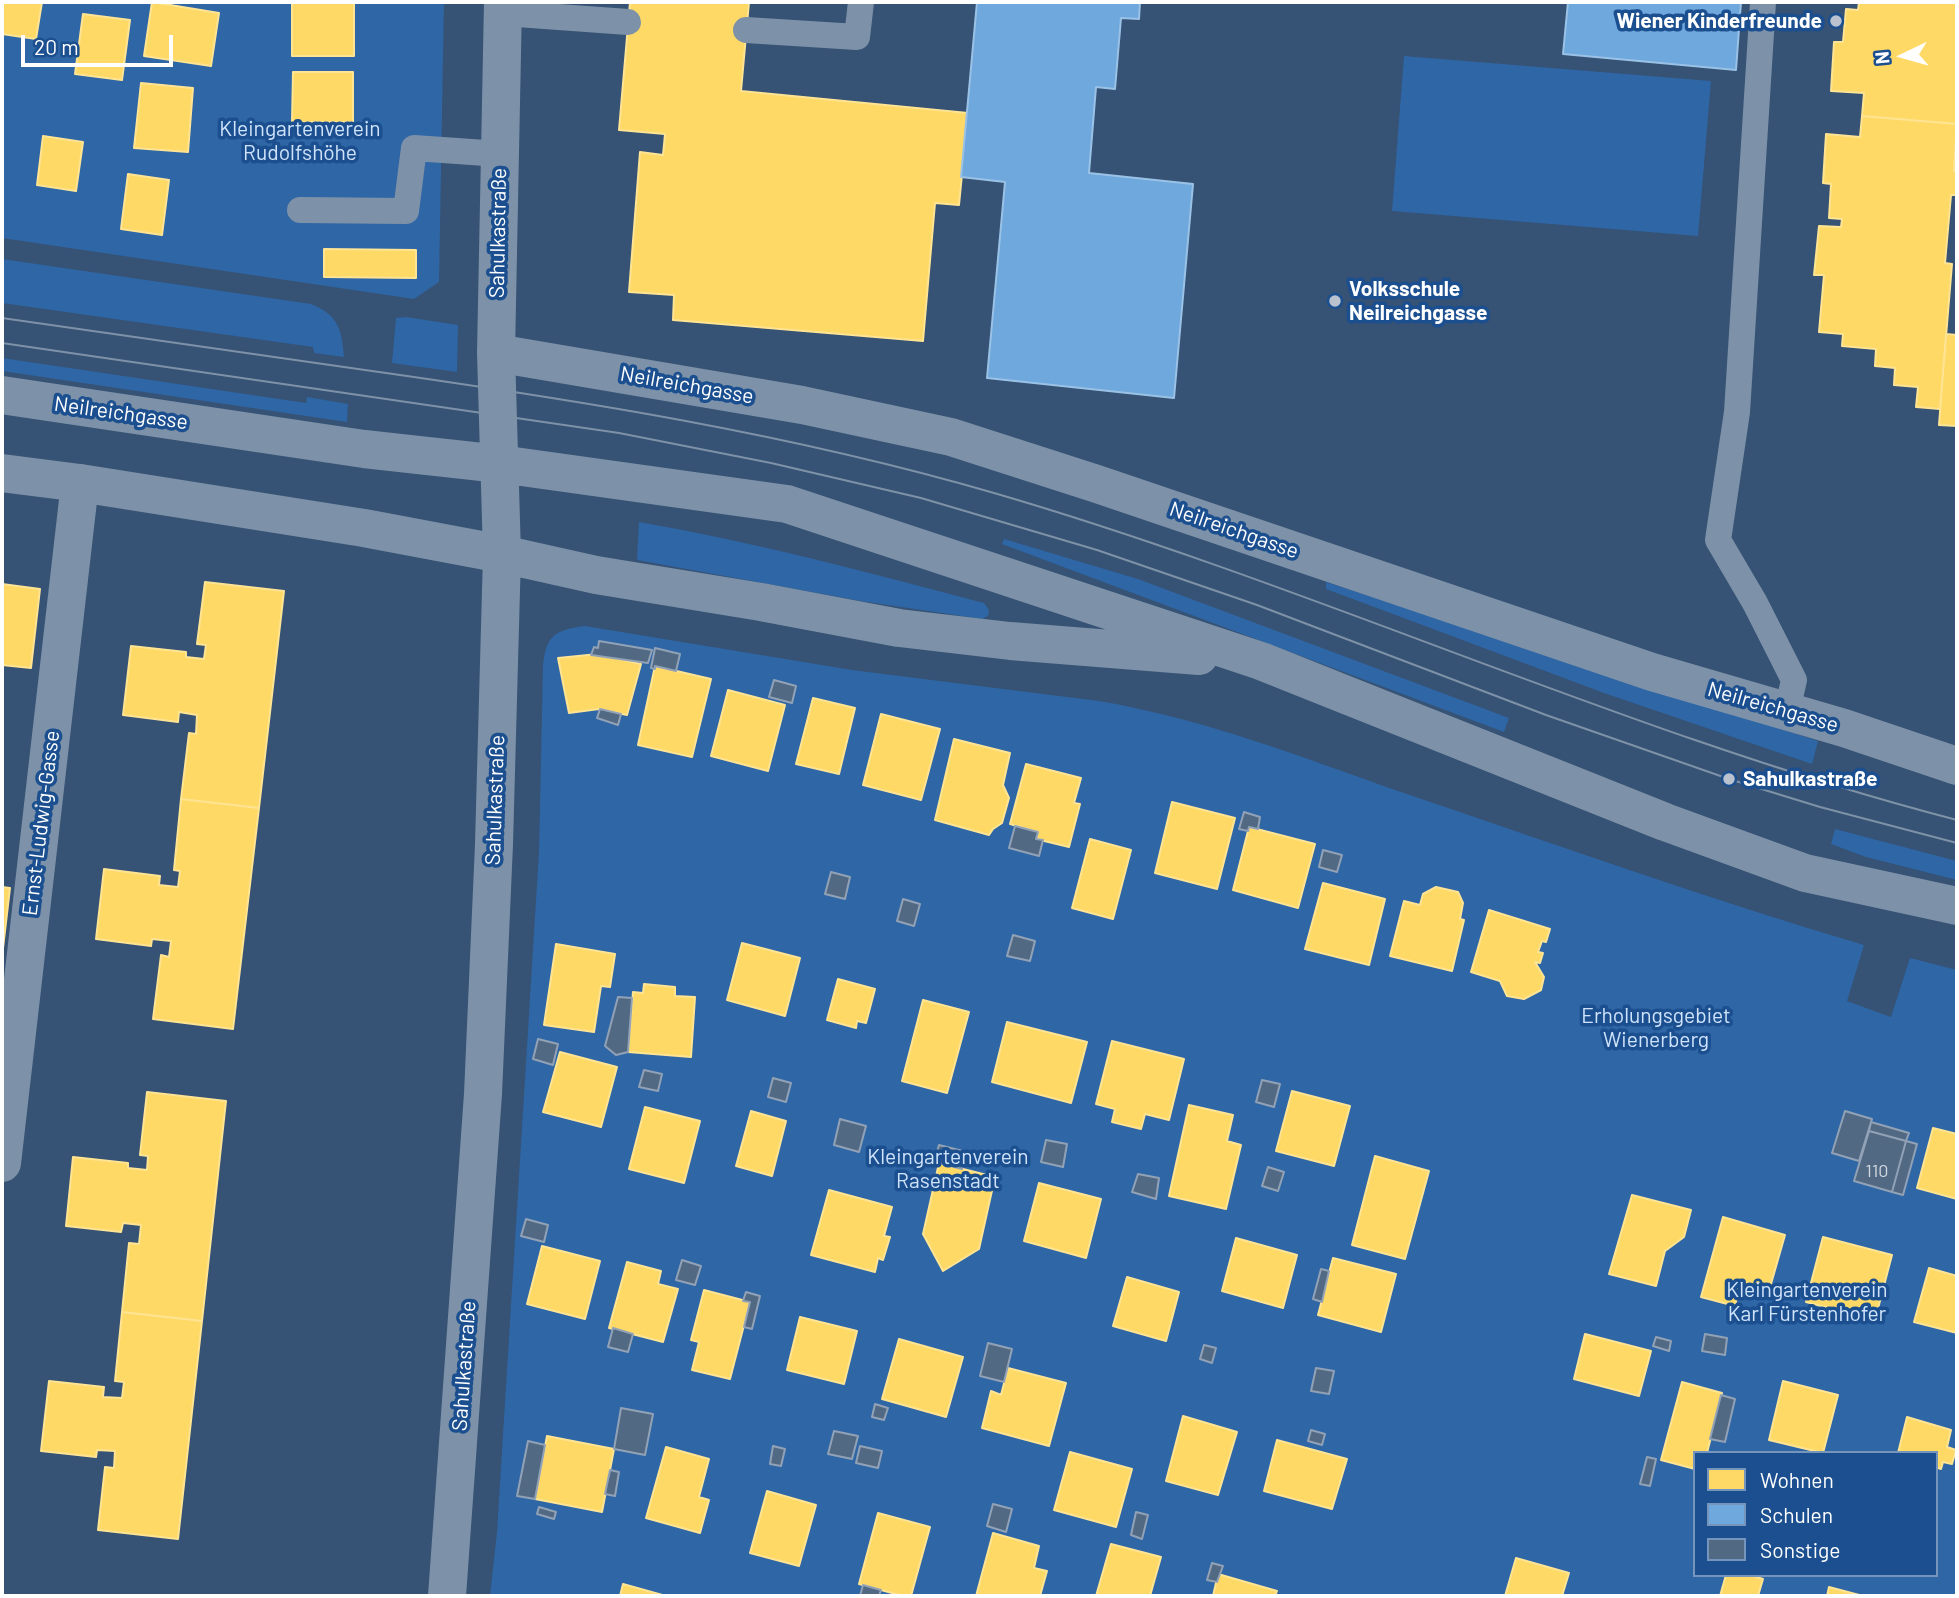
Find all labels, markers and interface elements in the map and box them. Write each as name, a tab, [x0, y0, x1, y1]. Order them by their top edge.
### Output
place label: Wiener Kinderfreunde	[1617, 8, 1822, 34]
marker: Wiener Kinderfreunde	[1828, 13, 1844, 29]
scale bar	[24, 21, 177, 65]
north arrow	[1868, 21, 1938, 91]
text: 20 m	[34, 34, 79, 59]
text: N	[1870, 51, 1894, 65]
park label: Kleingartenverein Rudolfshöhe	[219, 116, 381, 166]
street label: Sahulkastraße	[484, 168, 512, 298]
place label: Volksschule Neilreichgasse	[1349, 276, 1487, 326]
marker: Volksschule Neilreichgasse	[1327, 293, 1343, 309]
street label: Neilreichgasse	[618, 361, 756, 409]
street label: Neilreichgasse	[52, 391, 190, 435]
street label: Neilreichgasse	[1166, 496, 1302, 564]
street label: Neilreichgasse	[1705, 676, 1841, 738]
street label: Ernst-Ludwig-Gasse	[17, 729, 65, 917]
street label: Sahulkastraße	[480, 734, 510, 866]
place label: Sahulkastraße	[1743, 766, 1877, 792]
marker: Sahulkastraße	[1721, 771, 1737, 787]
park label: Erholungsgebiet Wienerberg	[1581, 1003, 1731, 1053]
park label: Kleingartenverein Rasenstadt	[867, 1144, 1029, 1194]
house number: 110	[1866, 1160, 1888, 1182]
park label: Kleingartenverein Karl Fürstenhofer	[1726, 1277, 1888, 1327]
street label: Sahulkastraße	[447, 1300, 481, 1432]
legend	[1693, 1451, 1938, 1577]
text: Wohnen	[1760, 1467, 1834, 1492]
text: Schulen	[1760, 1502, 1833, 1527]
text: Sonstige	[1760, 1537, 1841, 1562]

